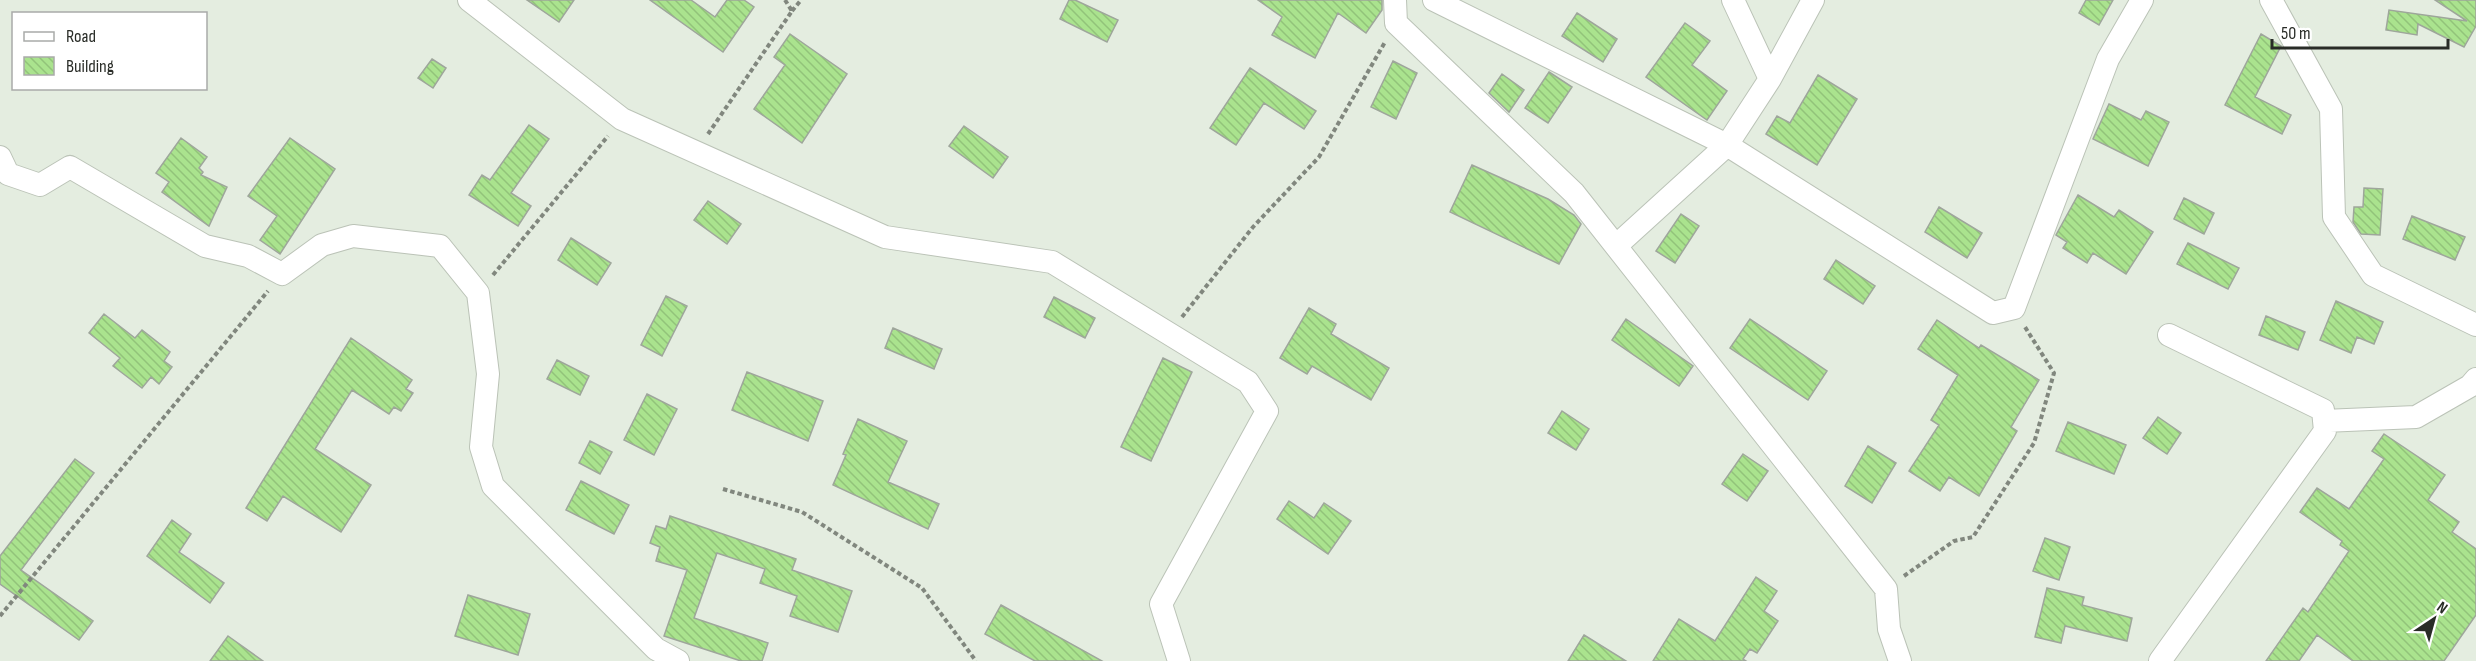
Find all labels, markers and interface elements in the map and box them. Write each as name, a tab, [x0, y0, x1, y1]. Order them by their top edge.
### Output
legend	[12, 12, 207, 90]
scale bar	[2272, 12, 2448, 50]
text: 50 m	[2281, 23, 2311, 44]
text: Road	[66, 26, 96, 47]
text: Building	[66, 56, 114, 77]
north arrow	[2404, 589, 2464, 649]
text: N	[2433, 598, 2451, 618]

